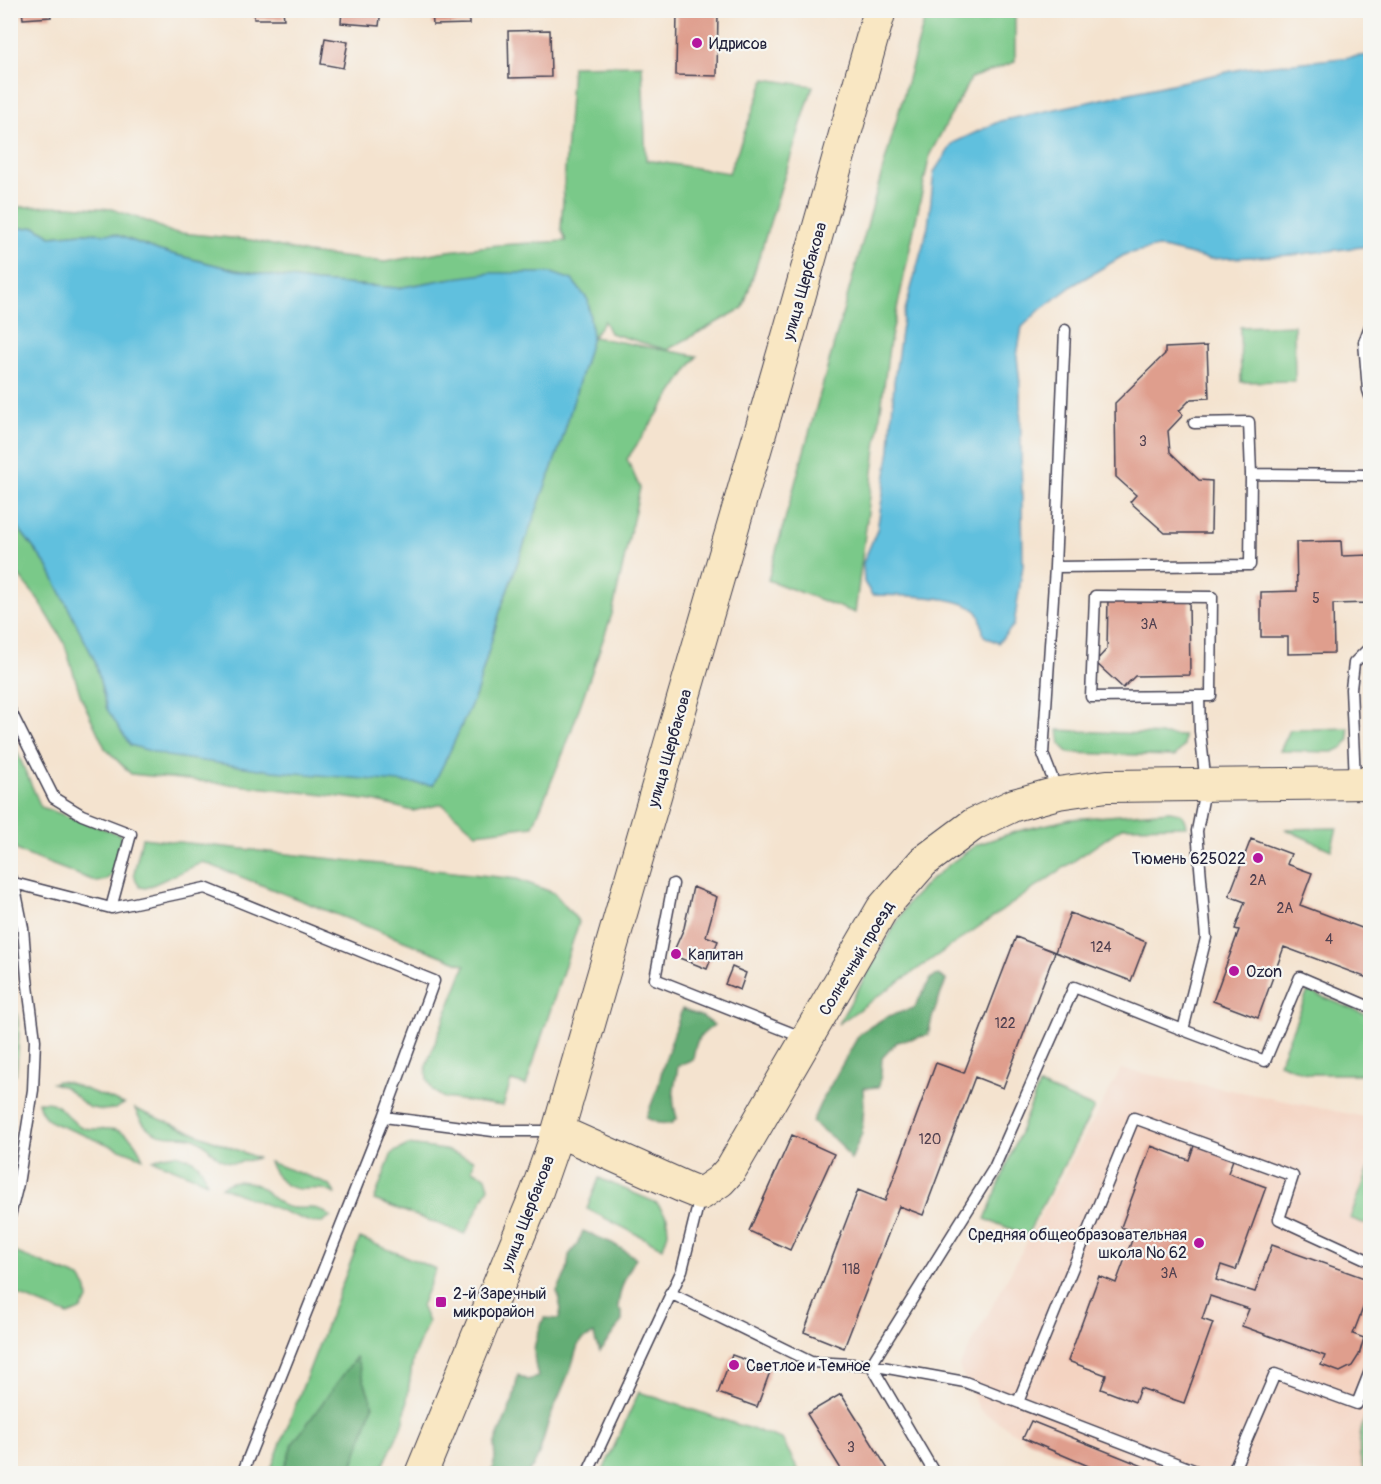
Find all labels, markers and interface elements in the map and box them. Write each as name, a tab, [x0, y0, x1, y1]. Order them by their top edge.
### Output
place label: Идрисов	[709, 34, 767, 54]
marker: Идрисов	[690, 36, 704, 50]
street label: улица Щербакова	[778, 220, 831, 344]
house number: 3	[1139, 433, 1147, 450]
house number: 5	[1312, 590, 1320, 607]
house number: 3А	[1141, 616, 1157, 633]
street label: улица Щербакова	[643, 687, 696, 811]
place label: Тюмень 625022	[1132, 849, 1246, 869]
marker: Тюмень 625022	[1251, 851, 1265, 865]
house number: 2А	[1250, 872, 1266, 889]
street label: Солнечный проезд	[815, 897, 899, 1019]
house number: 2А	[1277, 900, 1293, 917]
house number: 4	[1325, 931, 1333, 948]
house number: 124	[1090, 939, 1112, 956]
place label: Капитан	[688, 945, 743, 965]
marker: Капитан	[669, 947, 683, 961]
place label: Ozon	[1246, 962, 1282, 982]
marker: Ozon	[1227, 964, 1241, 978]
house number: 122	[994, 1015, 1016, 1032]
house number: 120	[919, 1131, 941, 1148]
street label: улица Щербакова	[496, 1153, 559, 1275]
place label: Средняя общеобразовательная школа № 62	[968, 1225, 1187, 1263]
marker: Средняя общеобразовательная школа № 62	[1192, 1236, 1206, 1250]
house number: 118	[842, 1261, 860, 1278]
house number: 3А	[1161, 1265, 1177, 1282]
place label: 2-й Заречный микрорайон	[453, 1284, 546, 1322]
marker: 2-й Заречный микрорайон	[434, 1295, 448, 1309]
place label: Светлое и Темное	[746, 1356, 870, 1376]
marker: Светлое и Темное	[727, 1358, 741, 1372]
house number: 3	[847, 1439, 855, 1456]

